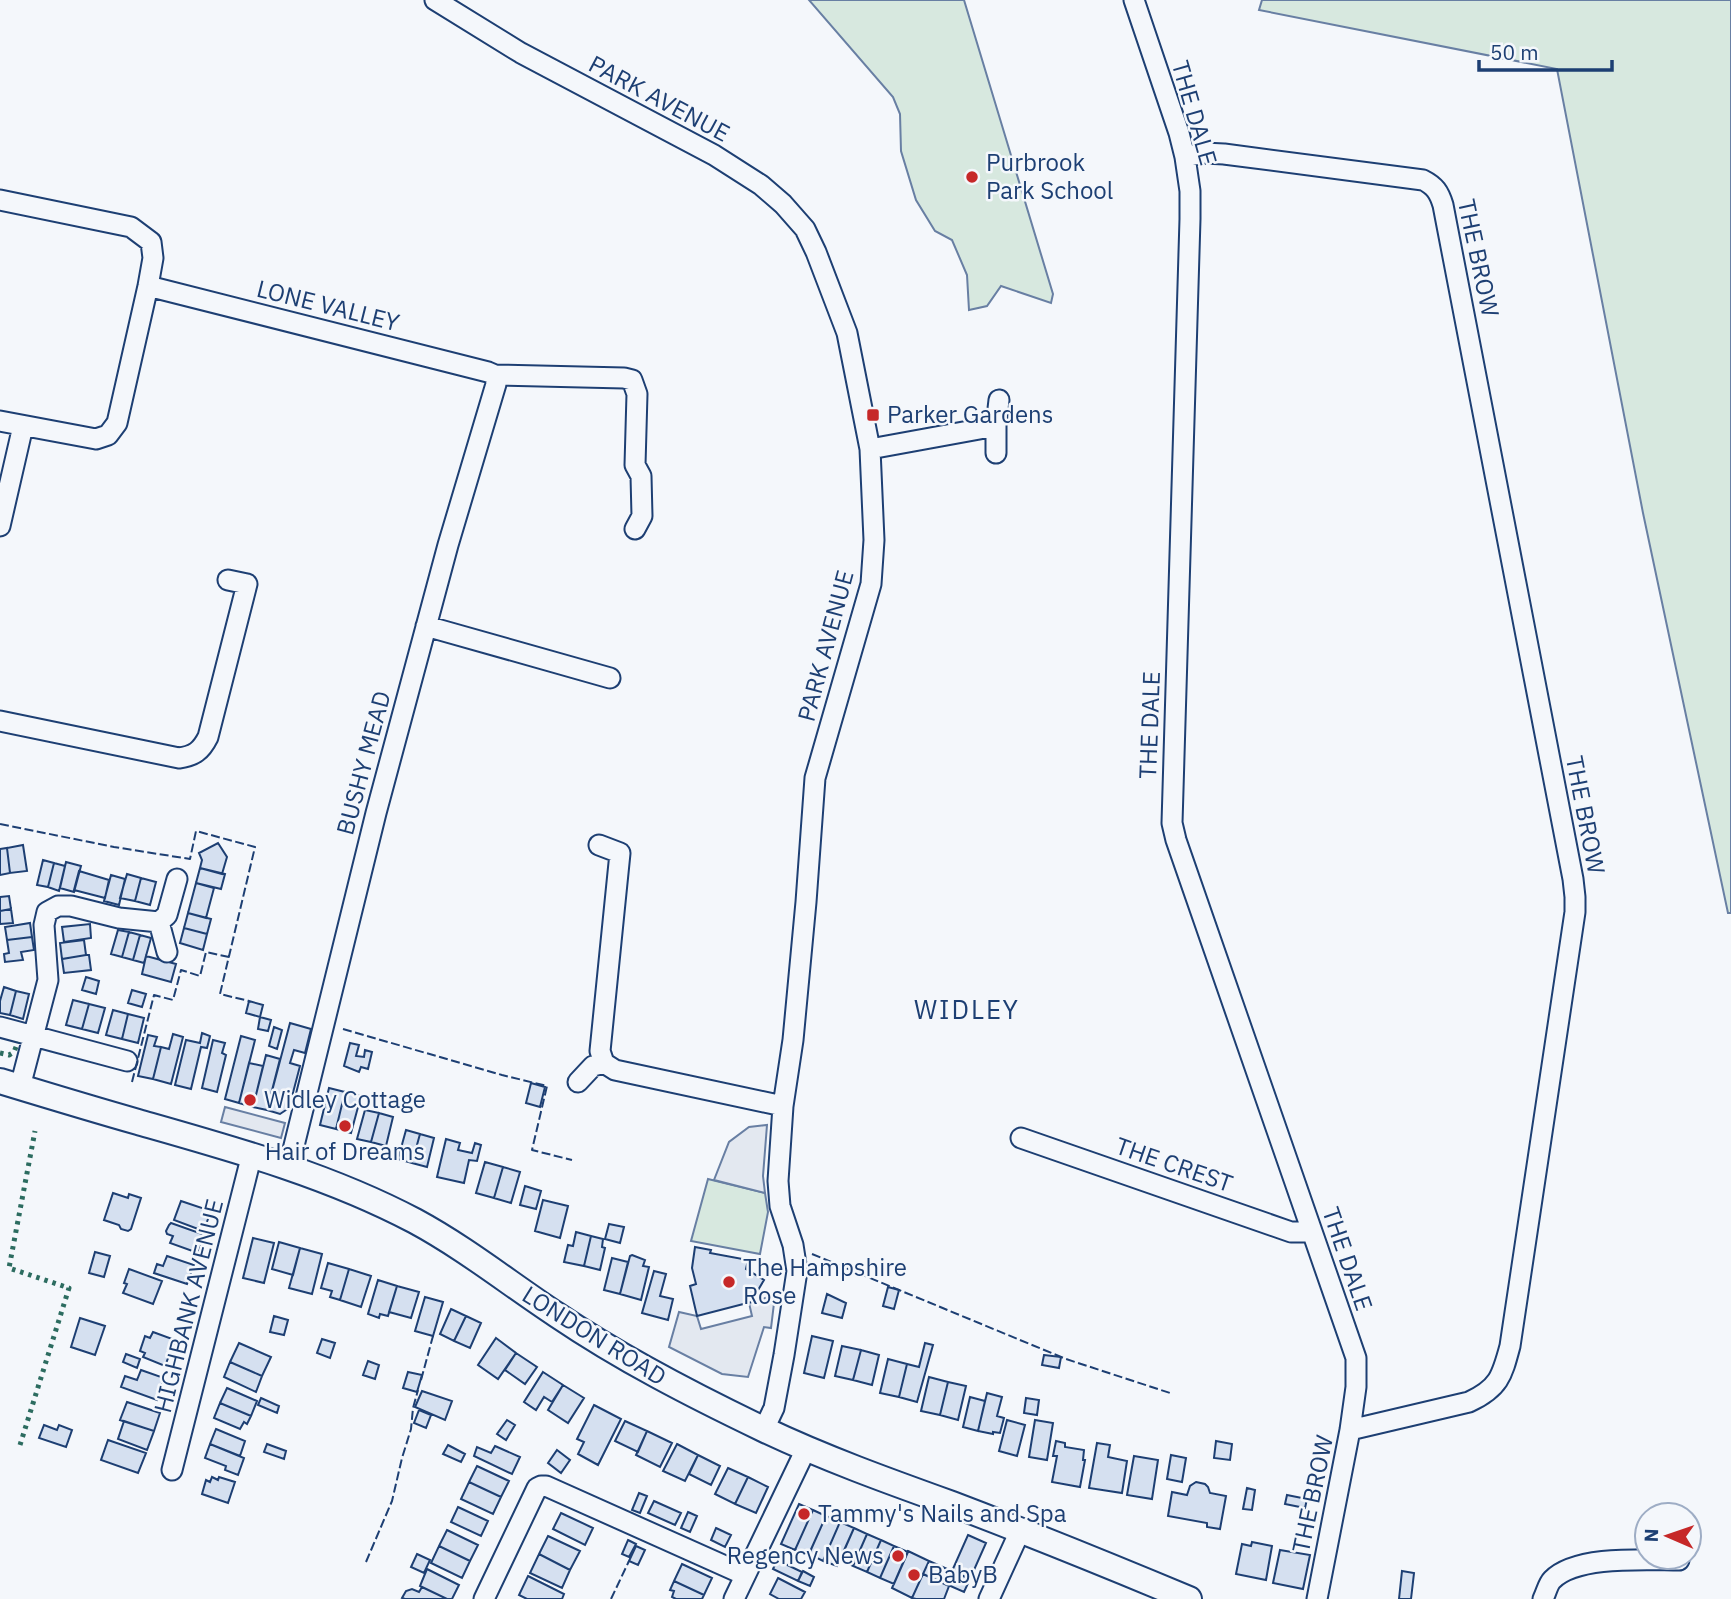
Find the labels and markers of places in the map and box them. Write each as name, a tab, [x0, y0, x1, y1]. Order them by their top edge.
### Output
place label: Purbrook Park School	[986, 146, 1113, 206]
marker: Purbrook Park School	[964, 169, 980, 185]
place label: Parker Gardens	[887, 398, 1053, 430]
marker: Parker Gardens	[865, 407, 881, 423]
place label: Widley Cottage	[264, 1083, 426, 1115]
marker: Widley Cottage	[242, 1092, 258, 1108]
marker: Hair of Dreams	[337, 1118, 353, 1134]
place label: Hair of Dreams	[265, 1135, 425, 1167]
place label: The Hampshire Rose	[743, 1251, 907, 1311]
marker: The Hampshire Rose	[721, 1274, 737, 1290]
place label: Tammy's Nails and Spa	[818, 1497, 1067, 1529]
marker: Tammy's Nails and Spa	[796, 1506, 812, 1522]
place label: Regency News	[727, 1539, 884, 1571]
marker: Regency News	[890, 1548, 906, 1564]
place label: BabyB	[928, 1558, 998, 1590]
marker: BabyB	[906, 1567, 922, 1583]

